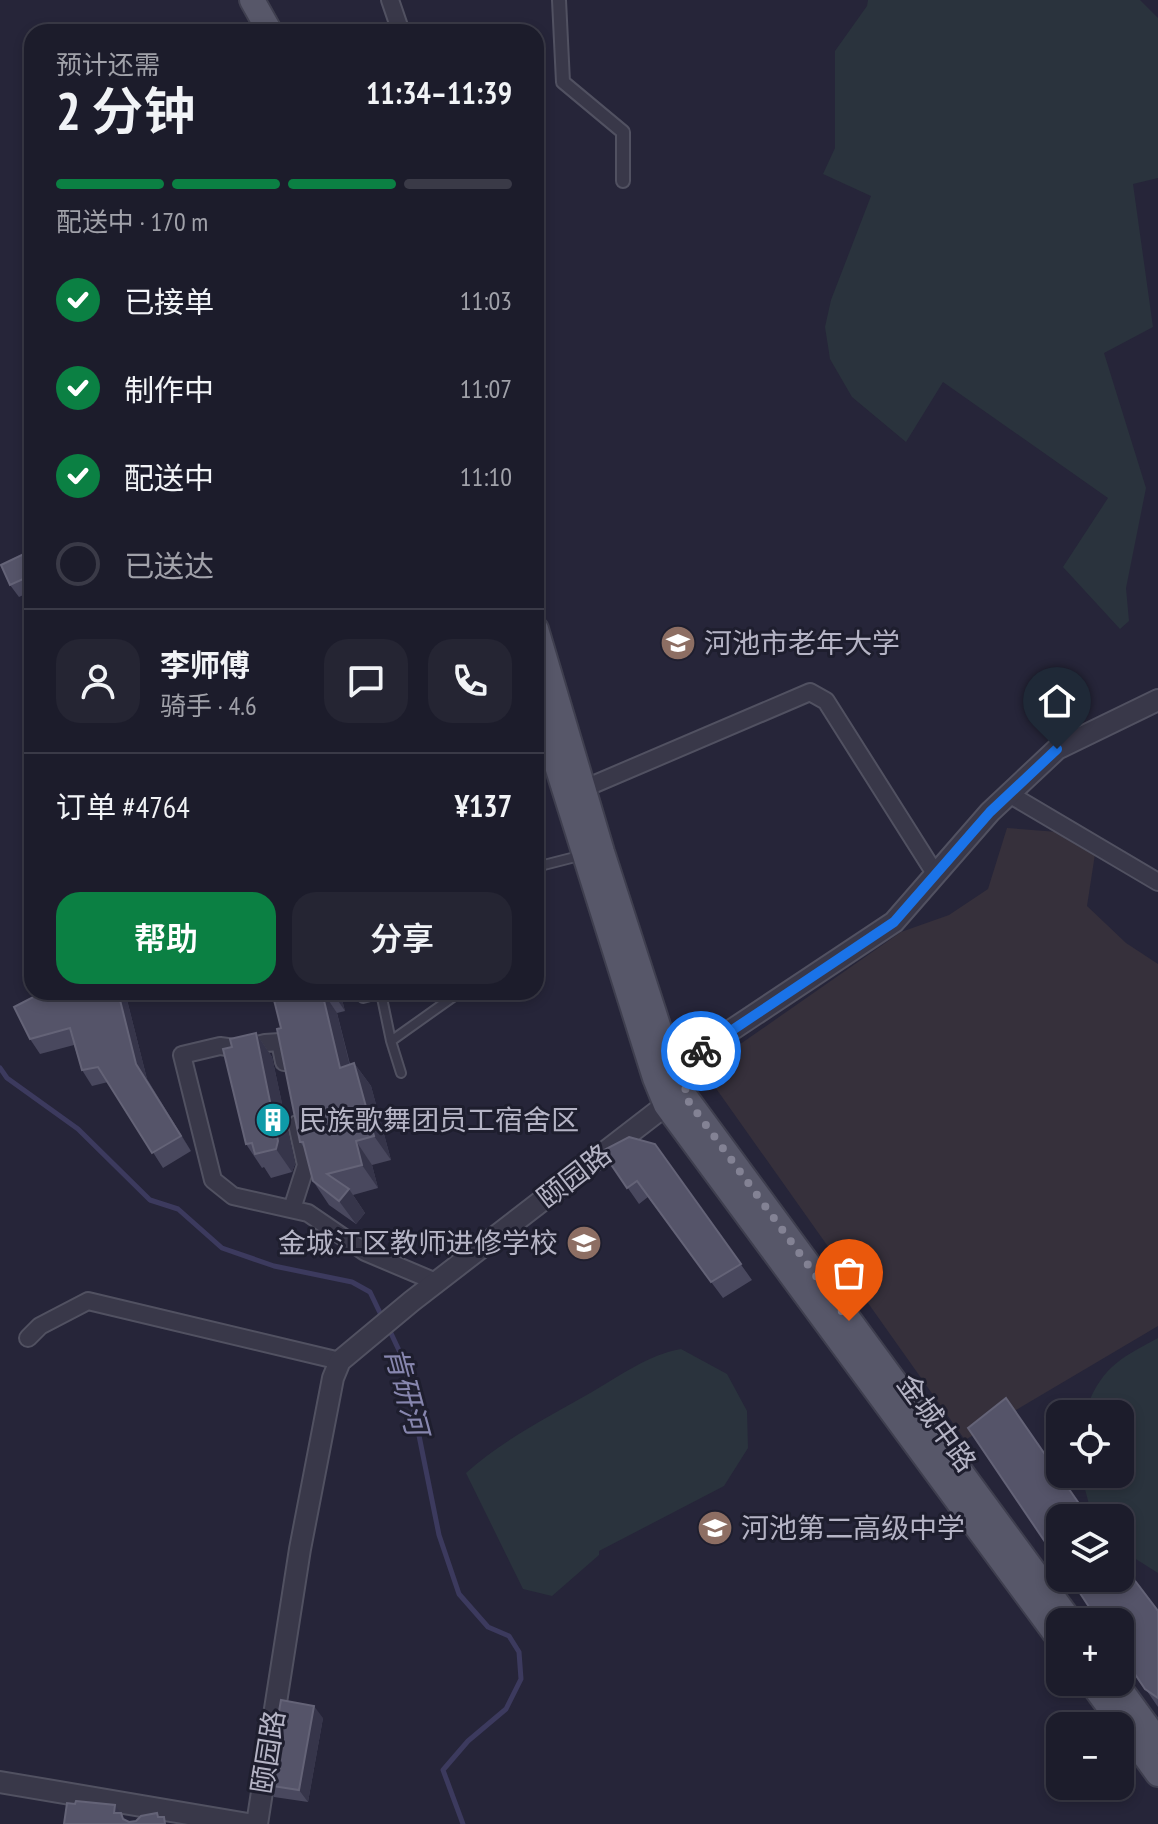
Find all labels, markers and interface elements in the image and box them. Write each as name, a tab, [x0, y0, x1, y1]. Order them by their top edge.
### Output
text: 预计还需	[56, 48, 160, 81]
text: 11:34–11:39	[366, 73, 512, 112]
text: 2 分钟	[56, 77, 196, 144]
text: 配送中 · 170 m	[56, 205, 208, 238]
icon: check	[56, 278, 100, 322]
text: 已接单	[124, 282, 214, 321]
text: 11:03	[460, 284, 512, 317]
icon: check	[56, 366, 100, 410]
text: 制作中	[124, 370, 214, 409]
text: 11:07	[460, 372, 512, 405]
icon: check	[56, 454, 100, 498]
text: 配送中	[124, 458, 214, 497]
text: 11:10	[460, 460, 512, 493]
text: 已送达	[124, 546, 214, 585]
school or university icon: 河池市老年大学	[659, 624, 697, 662]
place label: 河池市老年大学	[704, 624, 900, 661]
button: person	[56, 639, 140, 723]
button: chat	[324, 639, 408, 723]
button: phone	[428, 639, 512, 723]
text: 李师傅	[160, 645, 250, 684]
pin	[1023, 667, 1091, 749]
icon: home	[1035, 679, 1079, 723]
text: 骑手 · 4.6	[160, 689, 257, 722]
text: ¥137	[455, 786, 512, 825]
text: 订单 #4764	[56, 787, 190, 826]
button: 帮助	[56, 892, 276, 984]
button: 分享	[292, 892, 512, 984]
courier	[661, 1011, 741, 1091]
icon: bike	[679, 1029, 723, 1073]
building icon: 民族歌舞团员工宿舍区	[254, 1101, 292, 1139]
place label: 民族歌舞团员工宿舍区	[299, 1101, 579, 1138]
street label: 颐园路	[529, 1135, 618, 1216]
place label: 金城江区教师进修学校	[278, 1224, 558, 1261]
school or university icon: 金城江区教师进修学校	[565, 1224, 603, 1262]
pin	[815, 1239, 883, 1321]
icon: bag	[827, 1251, 871, 1295]
water label: 肯研河	[377, 1342, 439, 1444]
street label: 金城中路	[890, 1367, 985, 1479]
map controls	[1046, 1400, 1134, 1800]
button: locate	[1046, 1400, 1134, 1488]
button: layers	[1046, 1504, 1134, 1592]
school or university icon: 河池第二高级中学	[696, 1509, 734, 1547]
place label: 河池第二高级中学	[741, 1509, 965, 1546]
button: +	[1046, 1608, 1134, 1696]
street label: 颐园路	[243, 1708, 292, 1796]
button: −	[1046, 1712, 1134, 1800]

